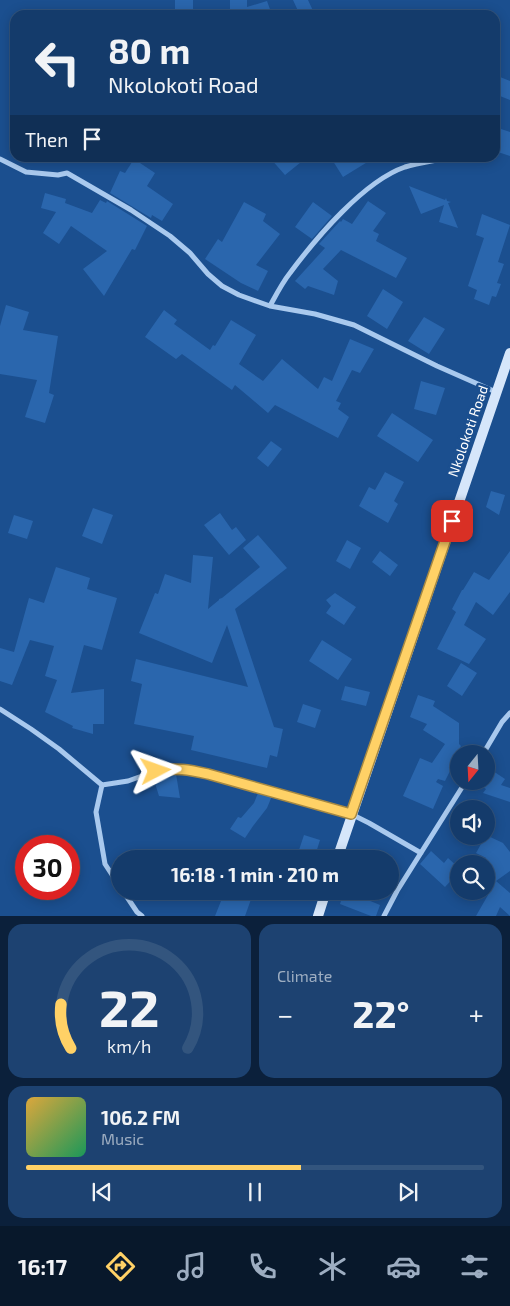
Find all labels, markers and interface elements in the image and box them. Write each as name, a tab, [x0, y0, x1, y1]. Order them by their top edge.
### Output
text: 80 m	[108, 29, 190, 71]
icon: left	[25, 30, 90, 95]
text: Nkolokoti Road	[108, 71, 259, 97]
icon: arrive	[78, 125, 106, 153]
text: Then	[25, 128, 68, 151]
street label: Nkolokoti Road	[444, 383, 491, 479]
pin	[431, 500, 473, 542]
icon: arrive	[438, 507, 466, 535]
position arrow	[129, 744, 181, 796]
north arrow	[450, 745, 495, 790]
map controls	[450, 745, 495, 900]
button: sound	[450, 800, 495, 845]
speed limit sign: 30	[15, 835, 80, 900]
button: search	[450, 855, 495, 900]
text: 16:18 · 1 min · 210 m	[171, 863, 339, 886]
text: Climate	[277, 966, 332, 985]
text: 22	[99, 975, 160, 1037]
text: 22°	[352, 990, 410, 1036]
text: −	[277, 997, 293, 1031]
text: +	[469, 997, 484, 1031]
text: km/h	[107, 1035, 152, 1057]
text: 106.2 FM	[101, 1106, 180, 1129]
text: Music	[101, 1129, 144, 1148]
icon: previous	[88, 1178, 116, 1206]
icon: pause	[241, 1178, 269, 1206]
icon: next	[394, 1178, 422, 1206]
icon: directions	[103, 1249, 138, 1284]
icon: music	[174, 1249, 209, 1284]
icon: phone	[245, 1249, 280, 1284]
icon: climate	[315, 1249, 350, 1284]
icon: car	[386, 1249, 421, 1284]
icon: filters	[457, 1249, 492, 1284]
text: 16:17	[18, 1253, 67, 1279]

